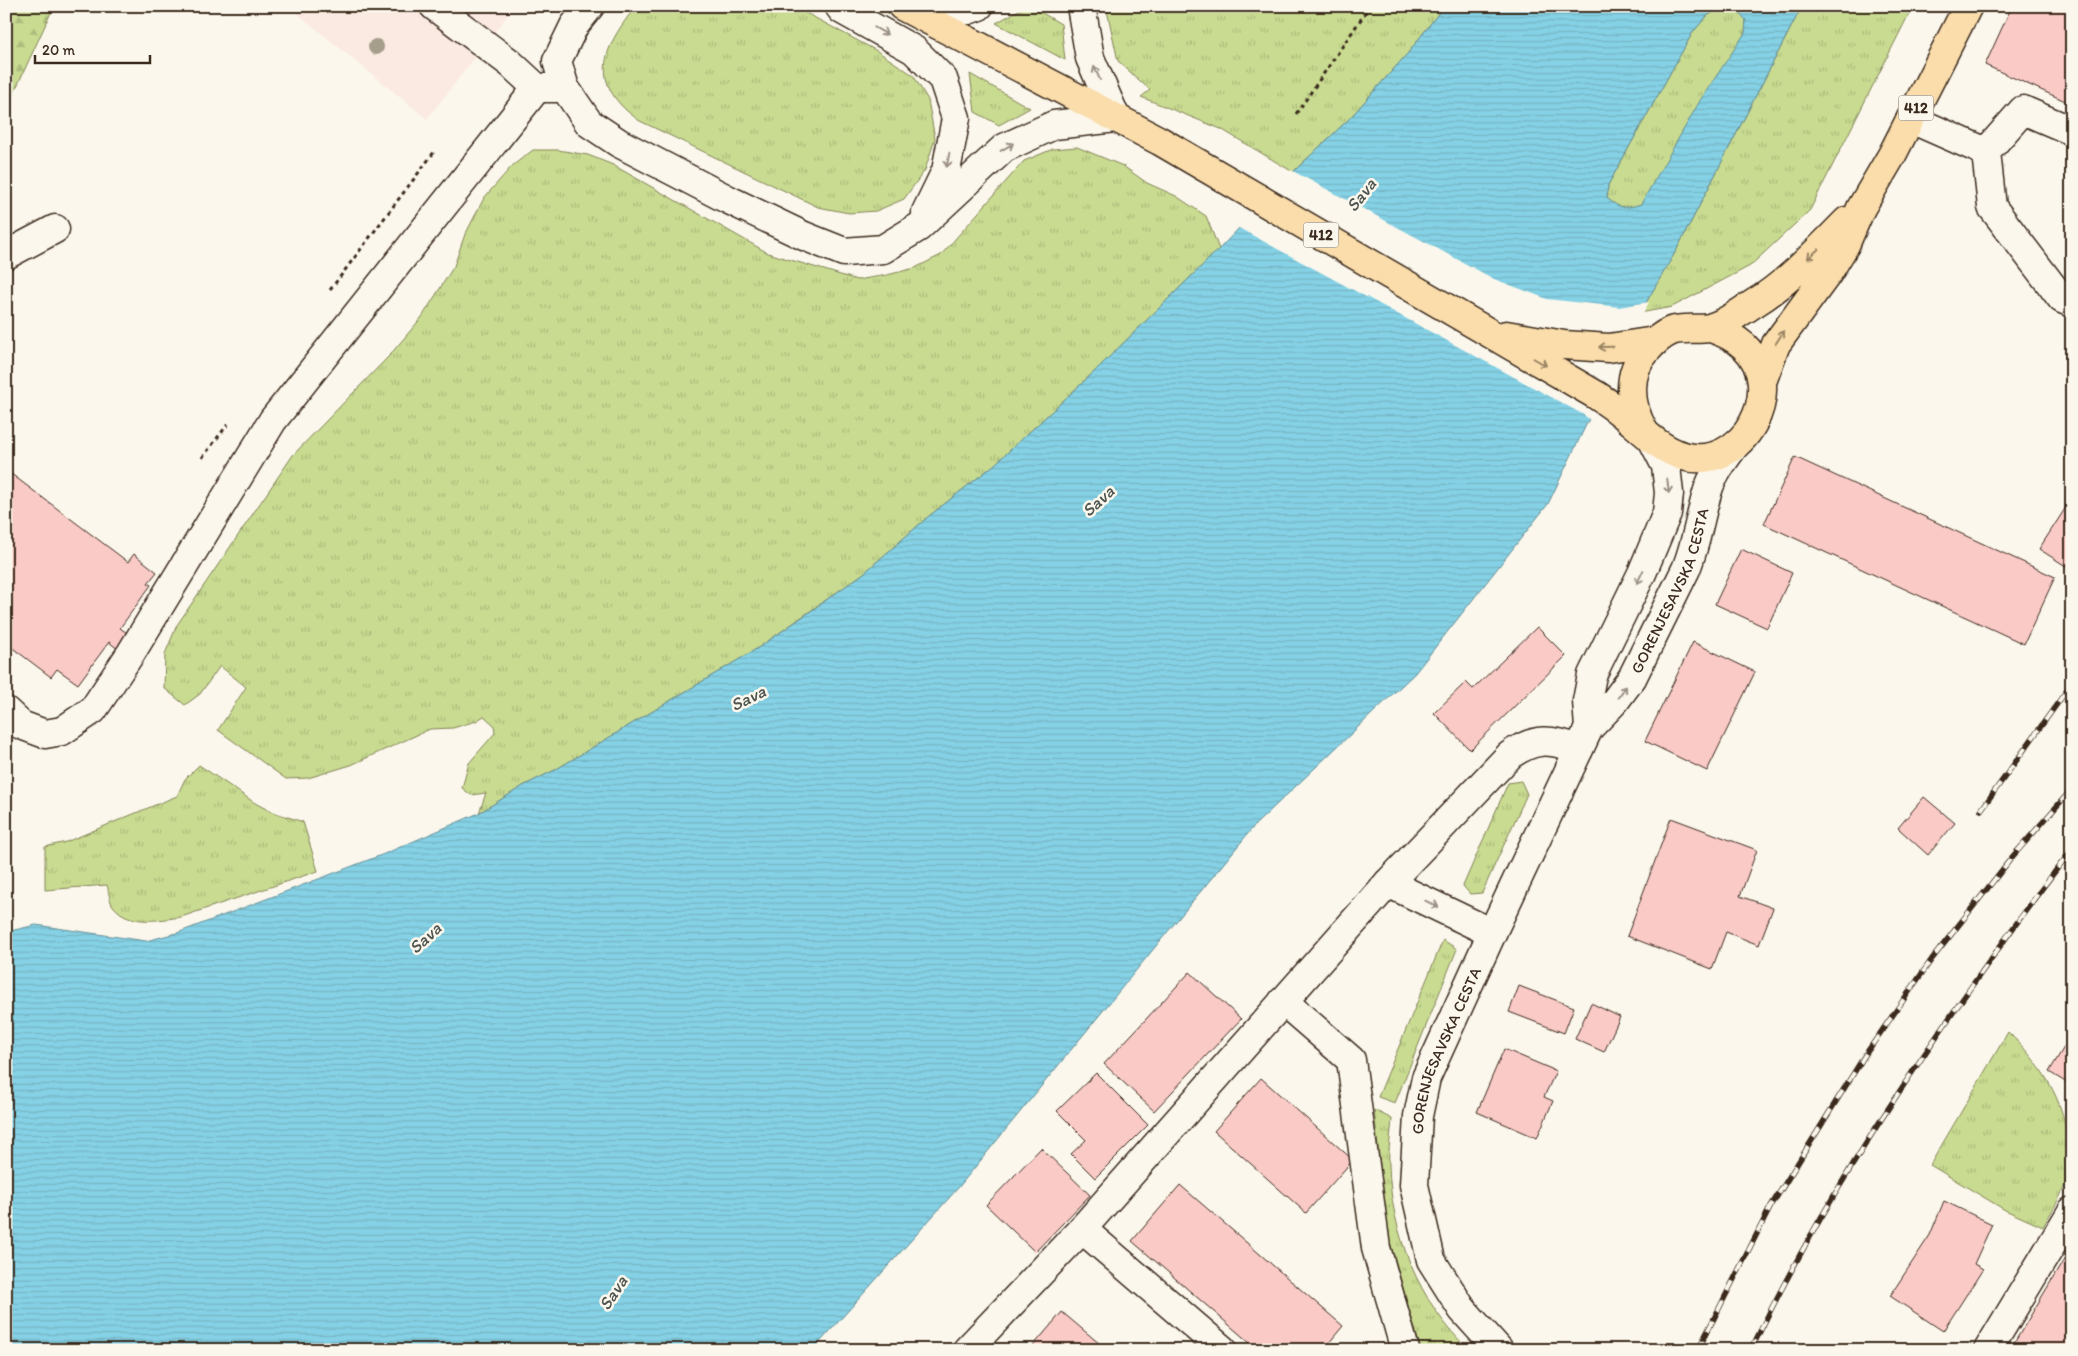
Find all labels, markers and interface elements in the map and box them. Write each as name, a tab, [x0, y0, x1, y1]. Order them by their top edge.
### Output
one-way arrow	[873, 27, 887, 37]
scale bar	[35, 32, 150, 64]
text: 20 m	[42, 41, 76, 59]
one-way arrow	[1091, 66, 1101, 81]
road number: 412	[1898, 96, 1934, 120]
one-way arrow	[1000, 142, 1014, 153]
one-way arrow	[943, 151, 952, 167]
water label: Sava	[1341, 173, 1382, 216]
road number: 412	[1304, 222, 1338, 248]
one-way arrow	[1807, 248, 1820, 260]
one-way arrow	[1776, 331, 1786, 345]
one-way arrow	[1599, 342, 1615, 352]
one-way arrow	[1532, 358, 1547, 368]
one-way arrow	[1663, 478, 1673, 494]
water label: Sava	[1077, 480, 1120, 522]
street label: GORENJESAVSKA CESTA	[1627, 506, 1713, 676]
one-way arrow	[1635, 569, 1644, 584]
water label: Sava	[727, 680, 770, 716]
one-way arrow	[1617, 685, 1627, 699]
one-way arrow	[1424, 900, 1439, 910]
water label: Sava	[404, 917, 447, 959]
street label: GORENJESAVSKA CESTA	[1408, 964, 1485, 1135]
water label: Sava	[594, 1271, 633, 1314]

